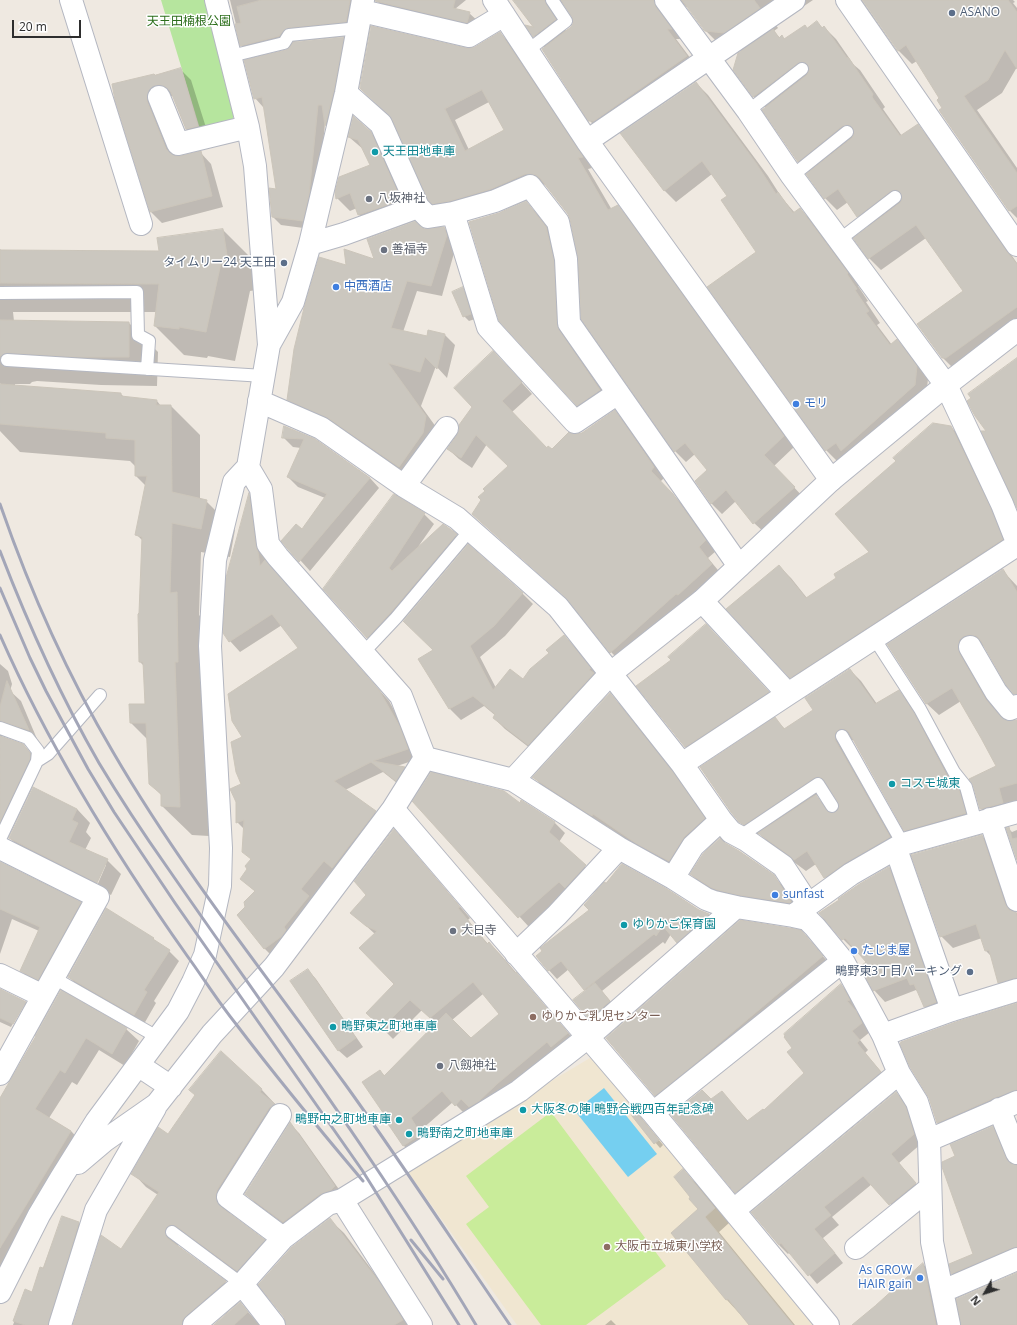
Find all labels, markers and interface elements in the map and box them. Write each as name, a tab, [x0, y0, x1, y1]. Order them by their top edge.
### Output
place label: ASANO	[960, 6, 1000, 20]
marker: ASANO	[947, 8, 957, 18]
scale bar	[14, 12, 83, 38]
park label: 天王田楠根公園	[147, 15, 231, 29]
text: 20 m	[19, 18, 47, 35]
place label: 天王田地車庫	[383, 145, 455, 159]
marker: 天王田地車庫	[370, 147, 380, 157]
place label: 八坂神社	[377, 192, 425, 206]
marker: 八坂神社	[364, 194, 374, 204]
place label: 善福寺	[392, 243, 428, 257]
marker: 善福寺	[379, 245, 389, 255]
place label: タイムリー24 天王田	[163, 256, 276, 270]
marker: タイムリー24 天王田	[279, 258, 289, 268]
place label: 中西酒店	[344, 280, 392, 294]
marker: 中西酒店	[331, 282, 341, 292]
place label: モリ	[804, 397, 828, 411]
marker: モリ	[791, 399, 801, 409]
place label: コスモ城東	[900, 777, 960, 791]
marker: コスモ城東	[887, 779, 897, 789]
place label: sunfast	[783, 888, 824, 902]
marker: sunfast	[770, 890, 780, 900]
place label: ゆりかご保育園	[632, 918, 716, 932]
marker: ゆりかご保育園	[619, 920, 629, 930]
place label: 大日寺	[461, 924, 497, 938]
marker: 大日寺	[448, 926, 458, 936]
place label: たじま屋	[862, 944, 910, 958]
marker: たじま屋	[849, 946, 859, 956]
place label: 鴫野東3丁目パーキング	[835, 965, 962, 979]
marker: 鴫野東3丁目パーキング	[965, 967, 975, 977]
place label: ゆりかご乳児センター	[541, 1010, 661, 1024]
marker: ゆりかご乳児センター	[528, 1012, 538, 1022]
place label: 鴫野東之町地車庫	[341, 1020, 437, 1034]
marker: 鴫野東之町地車庫	[328, 1022, 338, 1032]
place label: 八劔神社	[448, 1059, 496, 1073]
marker: 八劔神社	[435, 1061, 445, 1071]
place label: 大阪冬の陣 鴫野合戦四百年記念碑	[531, 1103, 714, 1117]
marker: 大阪冬の陣 鴫野合戦四百年記念碑	[518, 1105, 528, 1115]
place label: 鴫野中之町地車庫	[295, 1113, 391, 1127]
marker: 鴫野中之町地車庫	[394, 1115, 404, 1125]
place label: 鴫野南之町地車庫	[417, 1127, 513, 1141]
marker: 鴫野南之町地車庫	[404, 1129, 414, 1139]
place label: 大阪市立城東小学校	[615, 1240, 723, 1254]
marker: 大阪市立城東小学校	[602, 1242, 612, 1252]
place label: As GROW HAIR gain	[858, 1264, 912, 1292]
marker: As GROW HAIR gain	[915, 1273, 925, 1283]
north arrow	[965, 1273, 1005, 1313]
text: N	[967, 1293, 984, 1309]

